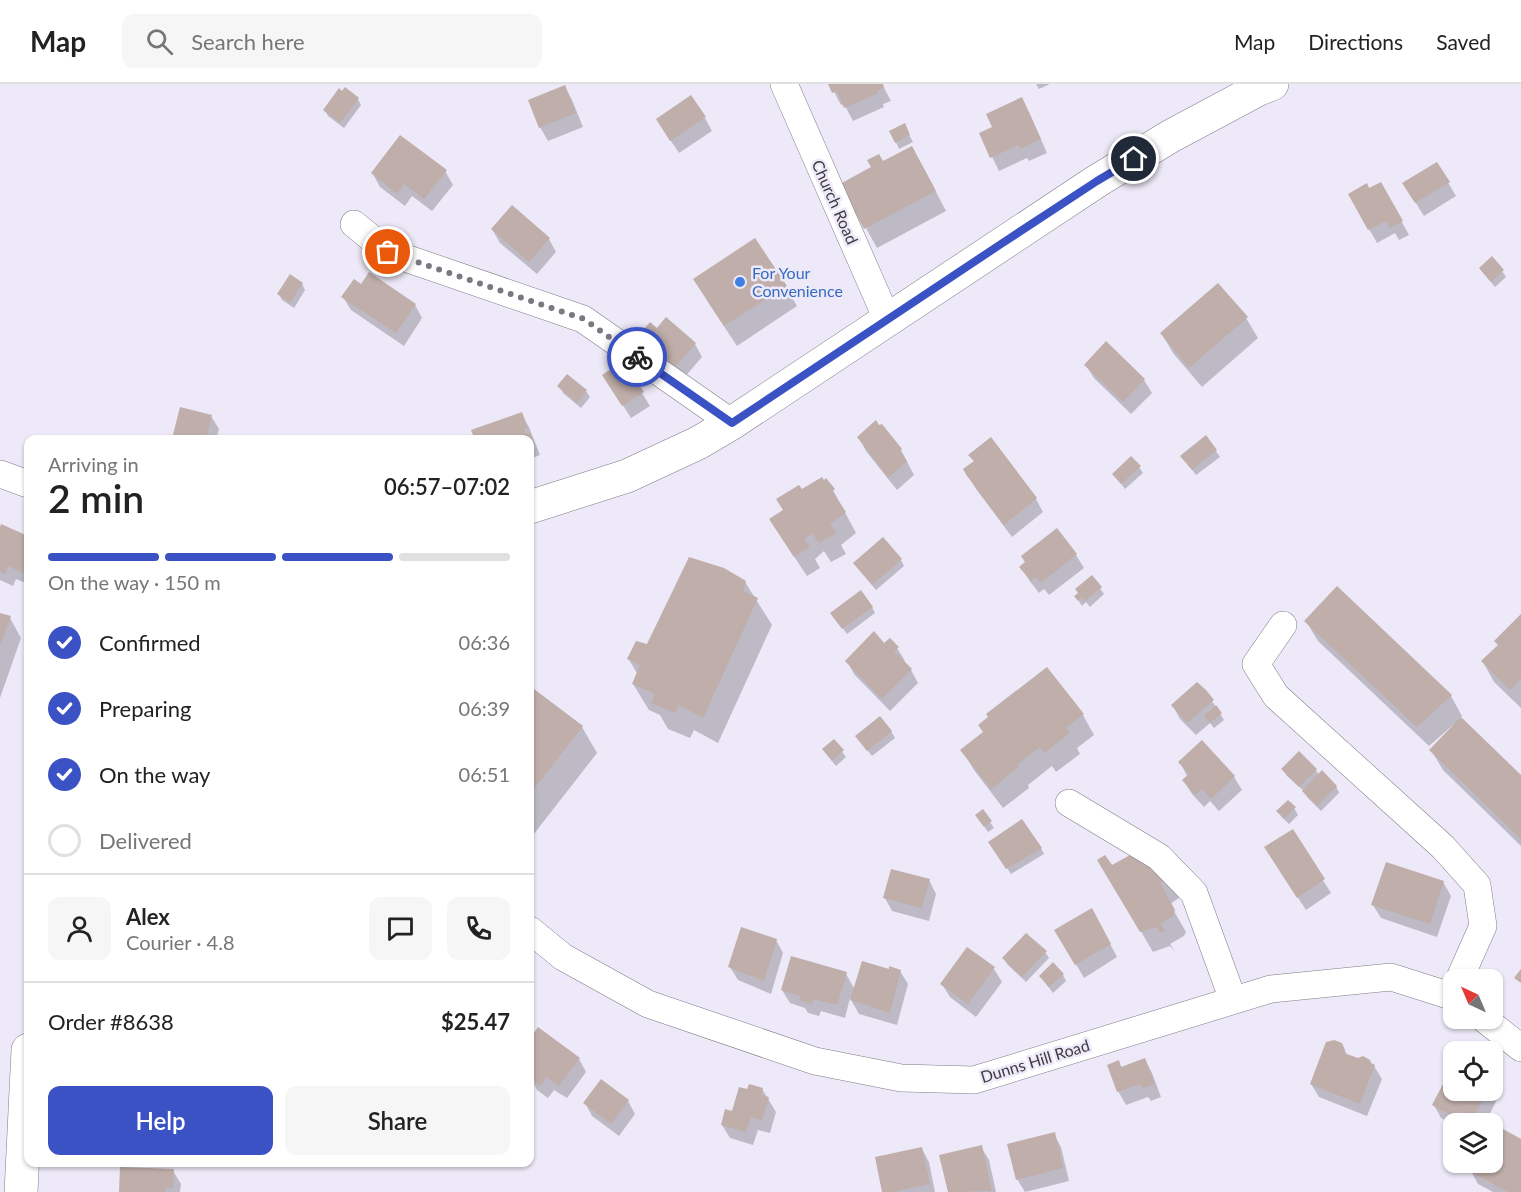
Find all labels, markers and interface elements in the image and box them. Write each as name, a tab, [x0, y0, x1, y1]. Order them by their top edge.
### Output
search box	[122, 14, 542, 68]
text: Map	[30, 24, 86, 58]
icon: search	[143, 25, 176, 58]
text: Search here	[191, 28, 305, 55]
text: Map	[1234, 29, 1275, 54]
text: Directions	[1308, 29, 1403, 54]
text: Saved	[1436, 29, 1491, 54]
pin	[1108, 133, 1159, 184]
icon: home	[1117, 142, 1150, 175]
street label: Church Road	[808, 157, 862, 247]
pin	[362, 226, 413, 277]
icon: bag	[371, 235, 404, 268]
place label: For Your Convenience	[752, 263, 843, 300]
marker: For Your Convenience	[733, 275, 747, 289]
courier	[607, 327, 667, 387]
icon: bike	[621, 341, 654, 374]
text: Arriving in	[48, 452, 139, 476]
text: 06:57–07:02	[384, 473, 510, 500]
text: 2 min	[48, 475, 144, 521]
text: On the way · 150 m	[48, 570, 221, 594]
icon: check	[48, 626, 81, 659]
text: Confirmed	[99, 629, 201, 656]
text: 06:36	[459, 630, 510, 654]
icon: check	[48, 692, 81, 725]
text: Preparing	[99, 695, 191, 722]
text: 06:39	[459, 696, 510, 720]
icon: check	[48, 758, 81, 791]
text: On the way	[99, 761, 210, 788]
text: 06:51	[459, 762, 510, 786]
text: Delivered	[99, 827, 192, 854]
button: person	[48, 897, 111, 960]
button: chat	[369, 897, 432, 960]
button: phone	[447, 897, 510, 960]
text: Alex	[126, 903, 170, 930]
text: Courier · 4.8	[126, 930, 235, 954]
north arrow	[1443, 969, 1503, 1029]
map controls	[1443, 969, 1503, 1173]
text: Order #8638	[48, 1008, 174, 1035]
text: $25.47	[441, 1008, 510, 1035]
street label: Dunns Hill Road	[978, 1035, 1092, 1086]
button: locate	[1443, 1041, 1503, 1101]
button: Help	[48, 1086, 273, 1155]
button: Share	[285, 1086, 510, 1155]
button: layers	[1443, 1113, 1503, 1173]

